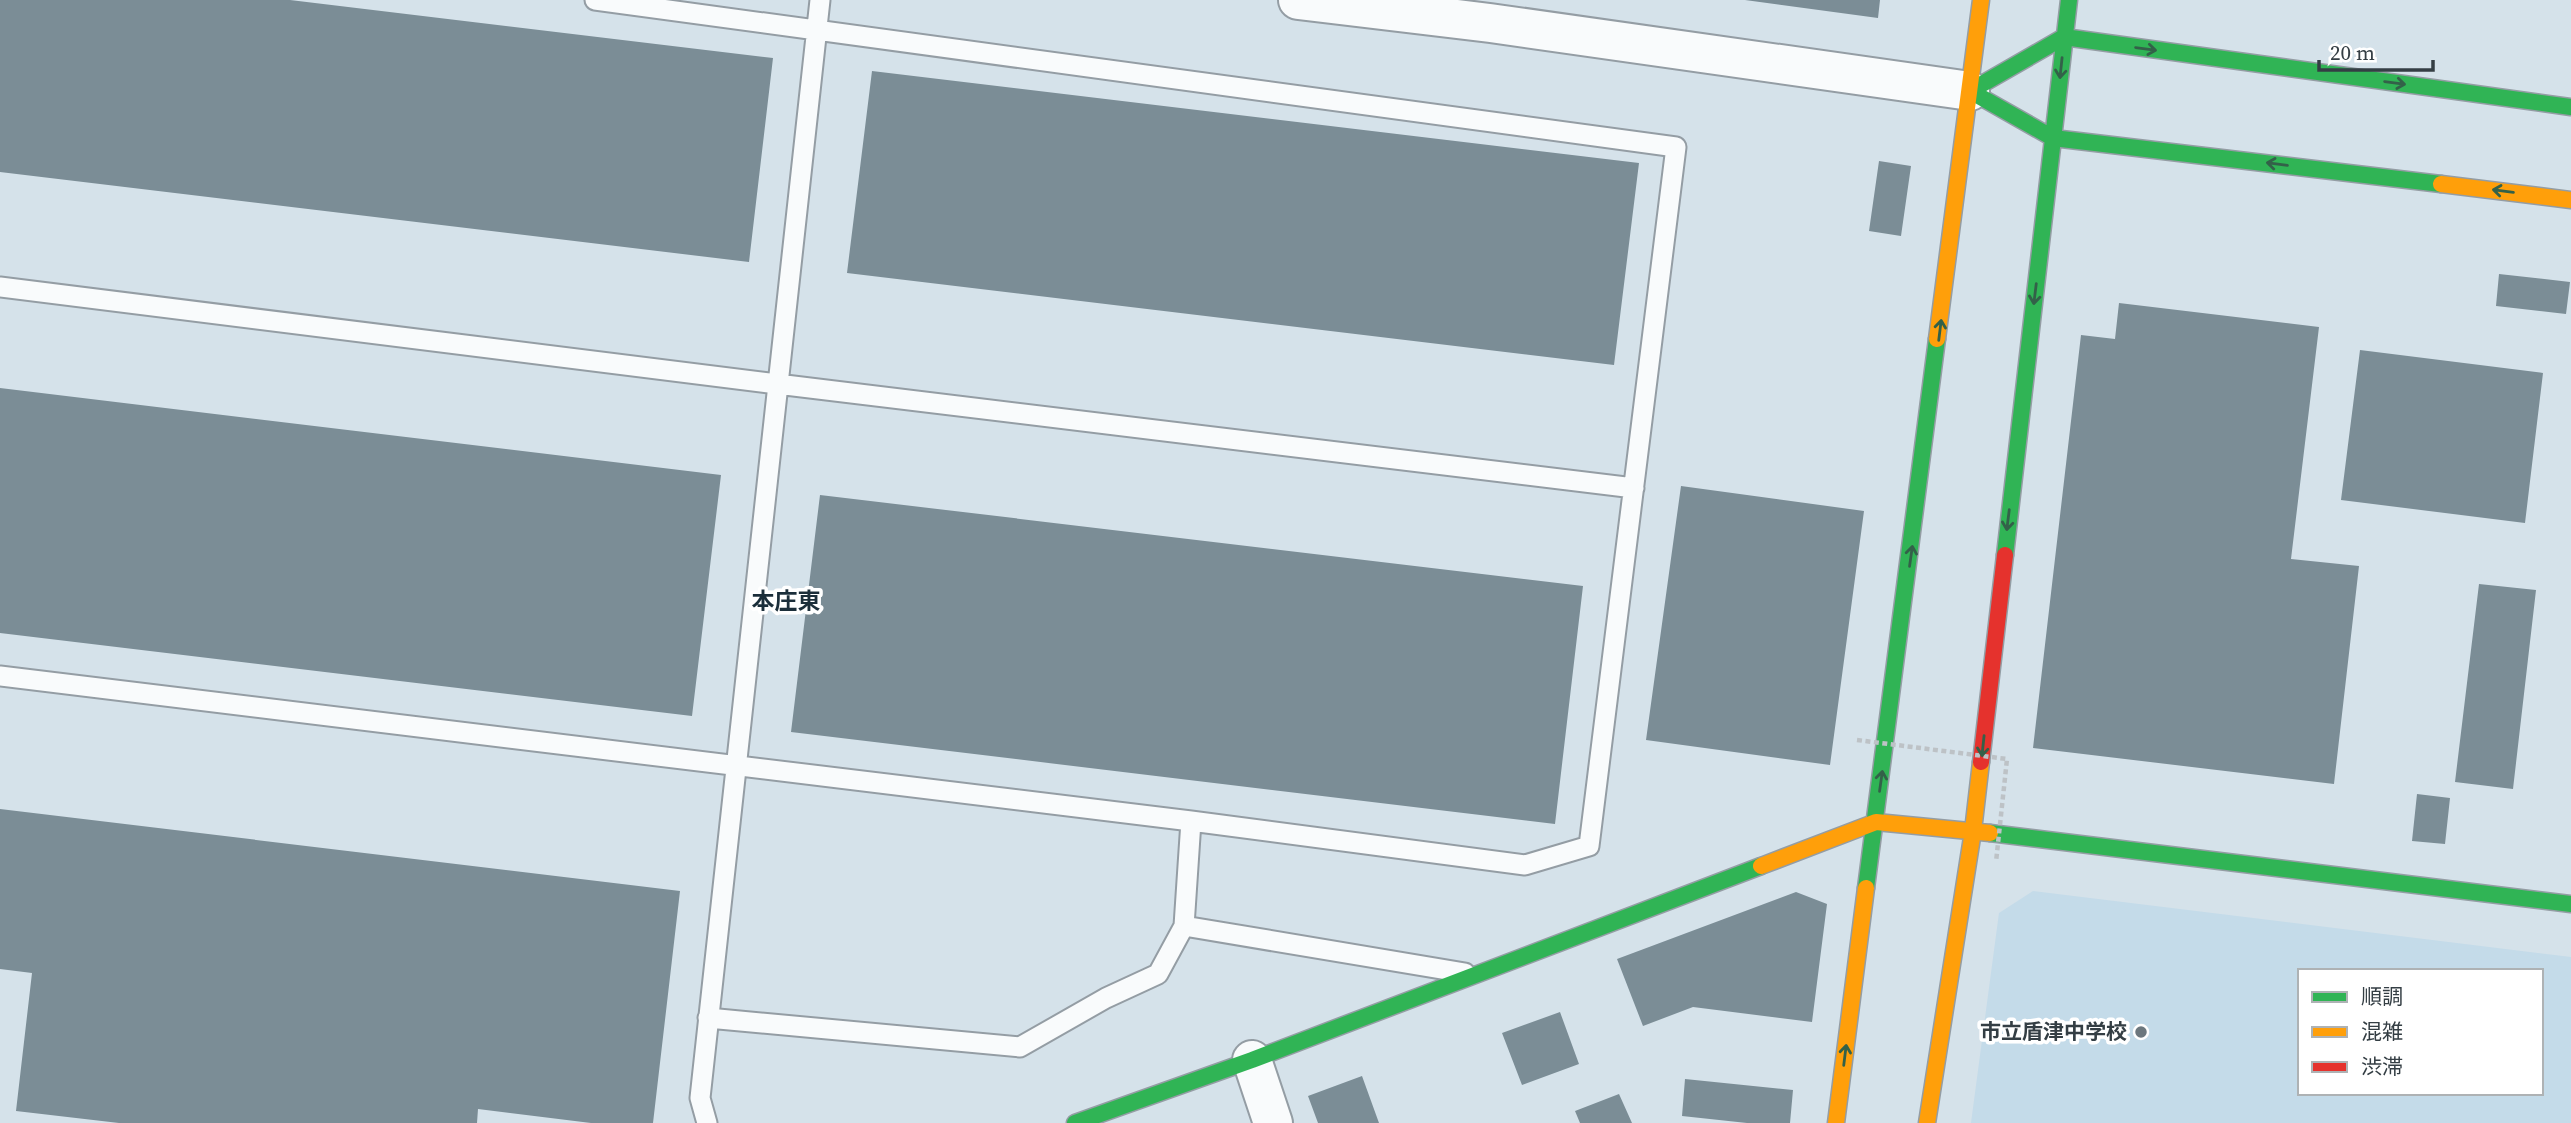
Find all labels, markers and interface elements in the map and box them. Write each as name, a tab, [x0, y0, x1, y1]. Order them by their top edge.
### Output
scale bar	[2319, 28, 2433, 72]
text: 20 m	[2330, 38, 2375, 67]
one-way arrow	[2134, 43, 2156, 56]
one-way arrow	[2054, 56, 2067, 79]
one-way arrow	[2383, 76, 2406, 89]
one-way arrow	[2267, 158, 2289, 171]
one-way arrow	[2492, 185, 2515, 198]
one-way arrow	[2028, 282, 2041, 305]
one-way arrow	[1933, 319, 1946, 342]
one-way arrow	[2002, 508, 2015, 531]
one-way arrow	[1905, 545, 1918, 567]
district label: 本庄東	[752, 585, 821, 617]
one-way arrow	[1976, 734, 1989, 757]
one-way arrow	[1875, 770, 1888, 793]
legend	[2298, 969, 2543, 1095]
text: 順調	[2361, 982, 2403, 1011]
place label: 市立盾津中学校	[1980, 1017, 2127, 1046]
text: 混雑	[2361, 1017, 2403, 1046]
marker: 市立盾津中学校	[2133, 1024, 2149, 1040]
one-way arrow	[1839, 1044, 1852, 1067]
text: 渋滞	[2361, 1052, 2403, 1081]

